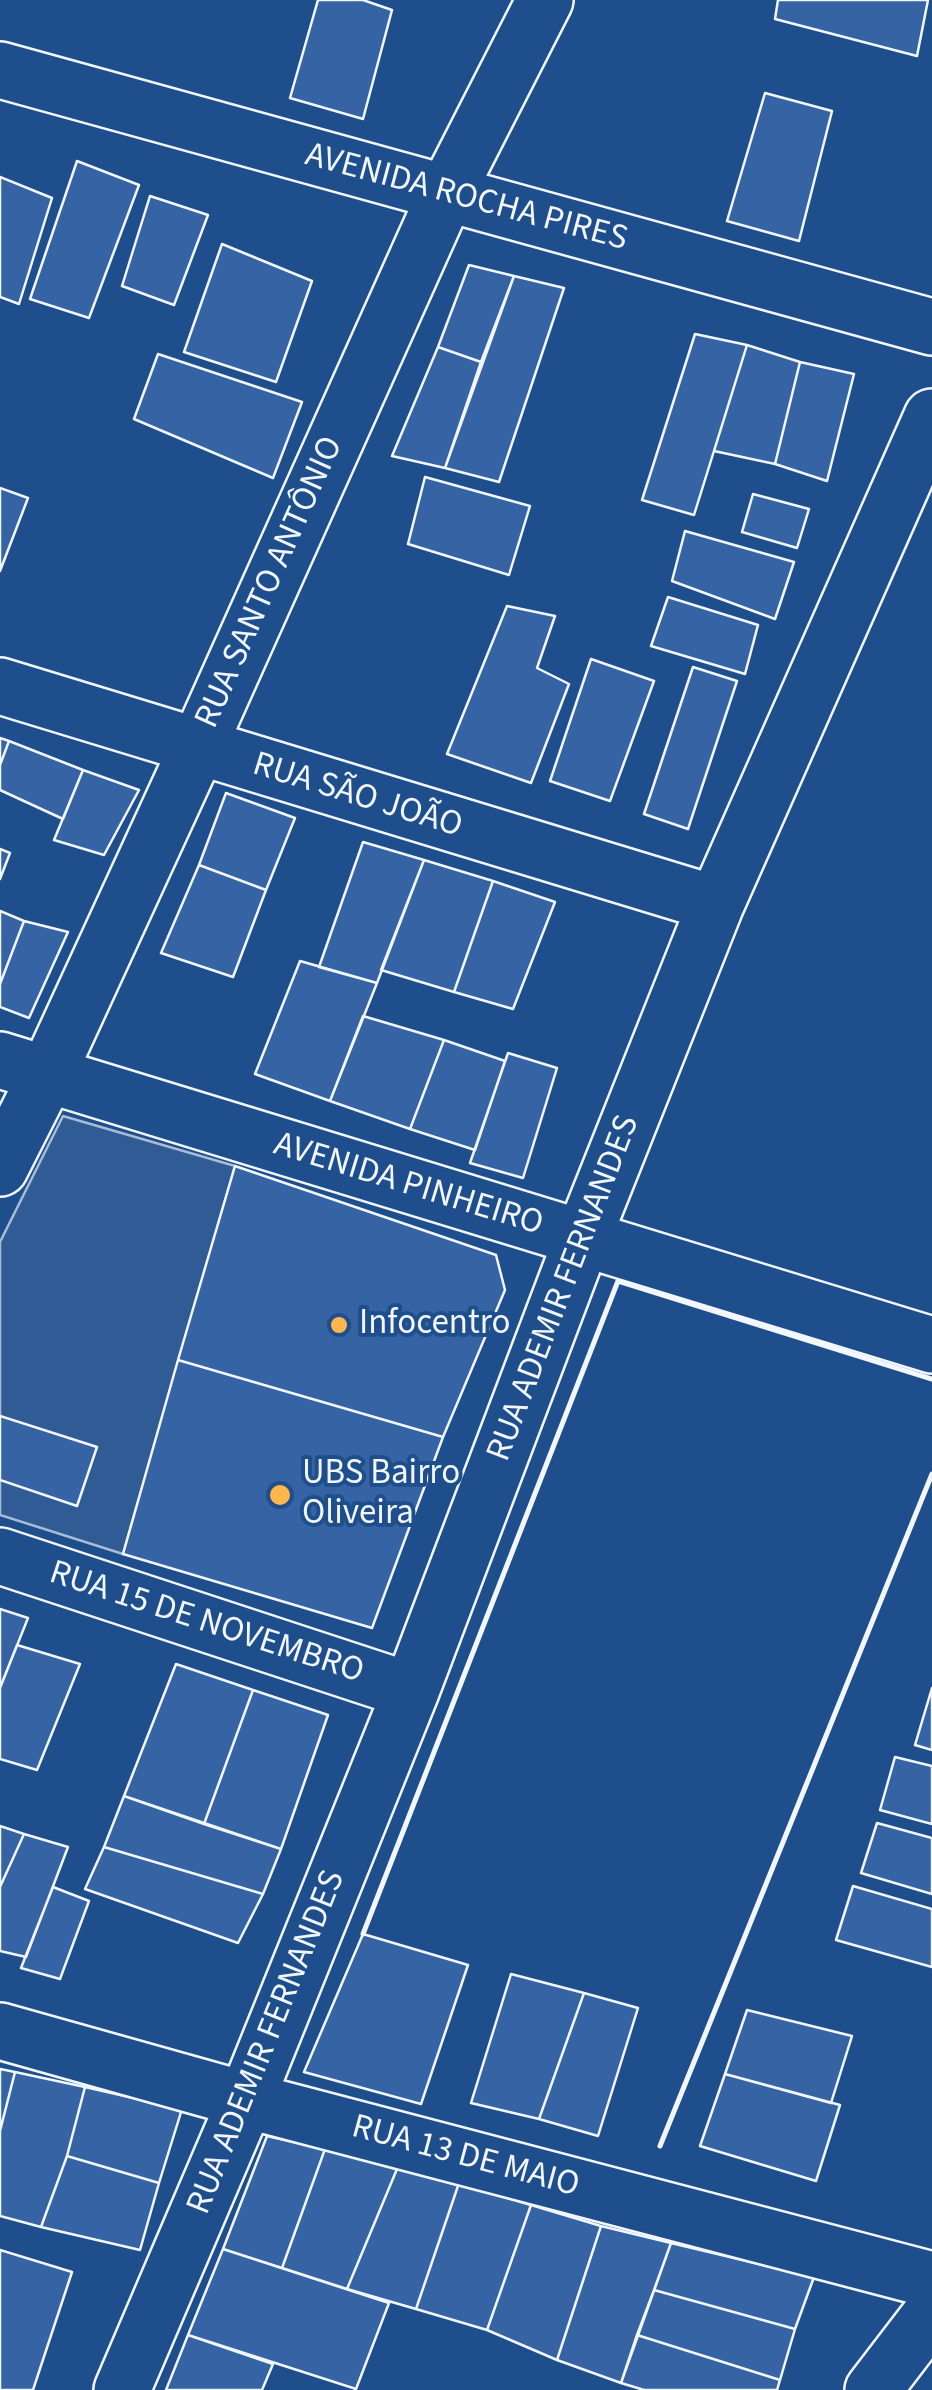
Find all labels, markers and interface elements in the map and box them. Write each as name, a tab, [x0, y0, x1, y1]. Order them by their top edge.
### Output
street label: AVENIDA ROCHA PIRES	[300, 136, 632, 262]
street label: RUA SANTO ANTÔNIO	[188, 431, 354, 735]
street label: RUA SÃO JOÃO	[247, 745, 467, 849]
street label: RUA ADEMIR FERNANDES	[480, 1110, 650, 1468]
street label: AVENIDA PINHEIRO	[268, 1125, 548, 1247]
place label: Infocentro	[359, 1304, 511, 1346]
marker: Infocentro	[328, 1314, 350, 1336]
place label: UBS Bairro Oliveira	[302, 1454, 460, 1536]
marker: UBS Bairro Oliveira	[267, 1482, 293, 1508]
street label: RUA 15 DE NOVEMBRO	[44, 1553, 368, 1695]
street label: RUA ADEMIR FERNANDES	[180, 1865, 356, 2221]
street label: RUA 13 DE MAIO	[347, 2107, 583, 2209]

